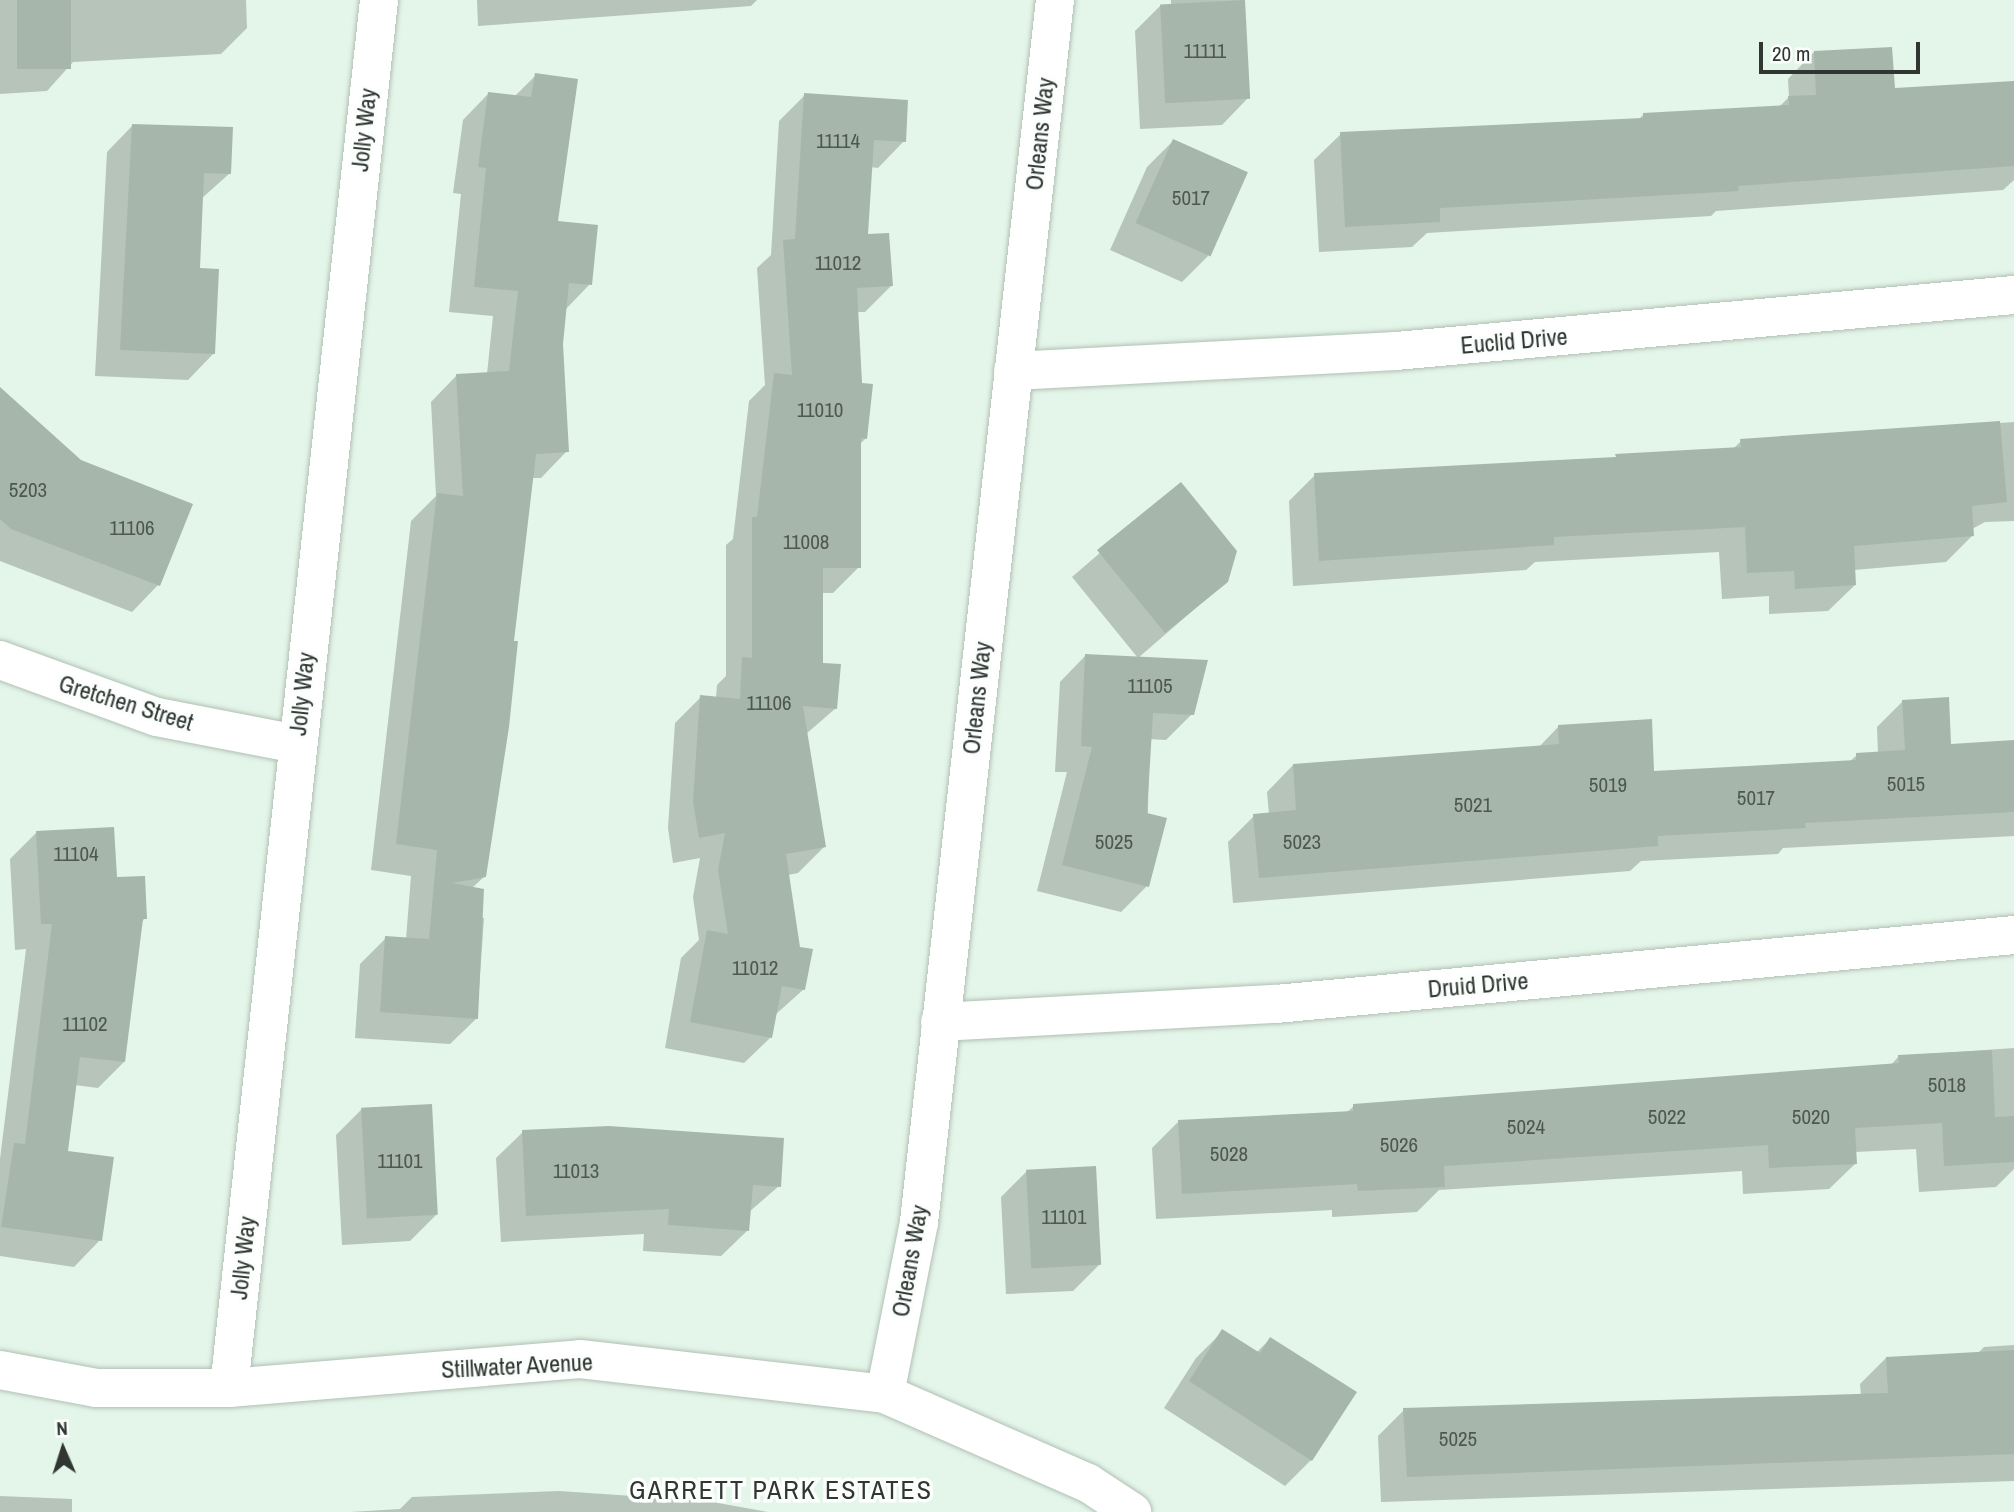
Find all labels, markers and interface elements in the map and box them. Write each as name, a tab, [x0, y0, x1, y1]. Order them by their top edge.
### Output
scale bar	[1762, 28, 1923, 72]
house number: 11111	[1184, 38, 1226, 64]
text: 20 m	[1772, 39, 1810, 68]
street label: Orleans Way	[1020, 76, 1060, 192]
street label: Jolly Way	[345, 87, 383, 173]
house number: 11114	[816, 128, 860, 154]
house number: 5017	[1172, 185, 1210, 211]
house number: 11012	[815, 250, 861, 276]
street label: Euclid Drive	[1459, 322, 1569, 360]
house number: 11010	[797, 397, 843, 423]
house number: 5203	[9, 477, 47, 503]
house number: 11106	[109, 515, 155, 541]
house number: 11008	[783, 529, 829, 555]
street label: Orleans Way	[957, 640, 997, 756]
street label: Jolly Way	[283, 651, 321, 737]
street label: Gretchen Street	[55, 669, 197, 737]
house number: 11105	[1127, 673, 1173, 699]
house number: 11106	[746, 690, 792, 716]
house number: 5015	[1887, 771, 1925, 797]
house number: 5019	[1589, 772, 1627, 798]
house number: 5017	[1737, 785, 1775, 811]
house number: 5021	[1454, 792, 1492, 818]
house number: 5025	[1095, 829, 1133, 855]
house number: 5023	[1283, 829, 1321, 855]
house number: 11104	[53, 841, 99, 867]
house number: 11012	[732, 955, 778, 981]
street label: Druid Drive	[1427, 966, 1529, 1004]
house number: 11102	[62, 1011, 108, 1037]
house number: 5018	[1928, 1072, 1966, 1098]
house number: 5022	[1648, 1104, 1686, 1130]
house number: 5020	[1792, 1104, 1830, 1130]
house number: 5024	[1507, 1114, 1545, 1140]
house number: 5026	[1380, 1132, 1418, 1158]
house number: 5028	[1210, 1141, 1248, 1167]
house number: 11101	[377, 1148, 423, 1174]
house number: 11013	[553, 1158, 599, 1184]
street label: Orleans Way	[886, 1203, 934, 1319]
house number: 11101	[1041, 1204, 1087, 1230]
street label: Jolly Way	[224, 1215, 262, 1301]
street label: Stillwater Avenue	[440, 1348, 594, 1384]
north arrow	[28, 1414, 98, 1484]
text: N	[56, 1415, 68, 1441]
house number: 5025	[1439, 1426, 1477, 1452]
district label: GARRETT PARK ESTATES	[631, 1474, 931, 1506]

